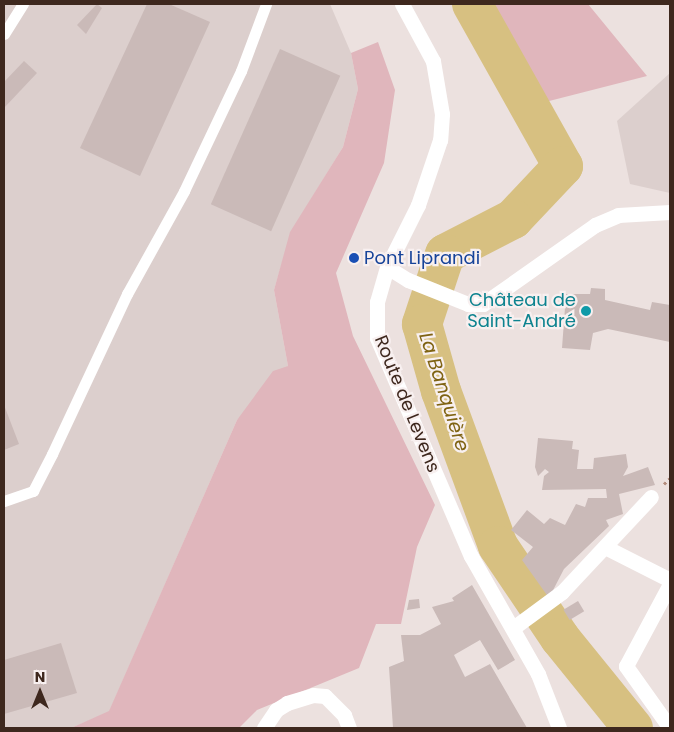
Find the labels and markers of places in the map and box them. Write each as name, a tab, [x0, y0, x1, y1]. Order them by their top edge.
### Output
place label: Pont Liprandi	[364, 247, 480, 269]
marker: Pont Liprandi	[348, 252, 360, 264]
place label: Château de Saint-André	[467, 290, 576, 332]
marker: Château de Saint-André	[580, 305, 592, 317]

